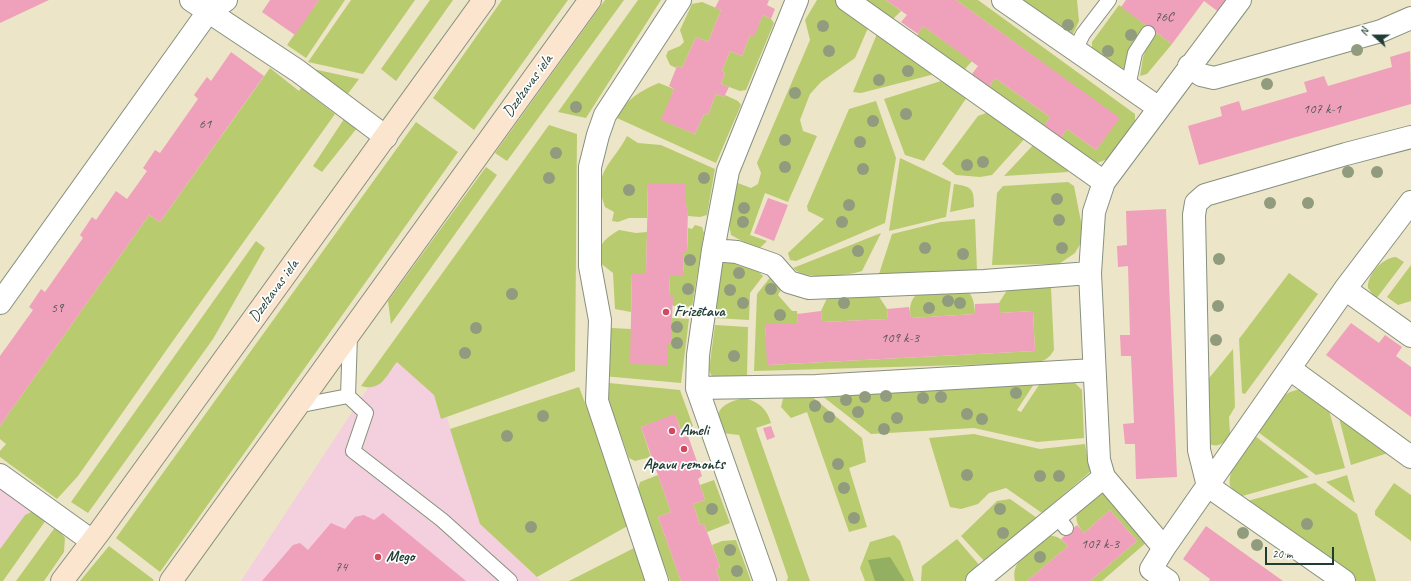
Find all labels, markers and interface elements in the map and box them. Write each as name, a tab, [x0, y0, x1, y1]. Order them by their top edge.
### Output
house number: 76C	[1154, 9, 1174, 25]
north arrow	[1355, 16, 1395, 56]
text: N	[1356, 26, 1372, 37]
street label: Dzelzavas iela	[499, 51, 557, 121]
house number: 107 k-1	[1303, 101, 1341, 117]
house number: 61	[199, 116, 211, 132]
street label: Dzelzavas iela	[245, 256, 303, 326]
house number: 59	[51, 300, 63, 316]
place label: Frizētava	[674, 302, 725, 322]
marker: Frizētava	[661, 307, 671, 317]
house number: 109 k-3	[881, 330, 919, 346]
place label: Ameli	[680, 421, 709, 441]
marker: Ameli	[667, 426, 677, 436]
marker: Apavu remonts	[679, 444, 689, 454]
place label: Apavu remonts	[643, 455, 725, 475]
house number: 107 k-3	[1081, 536, 1119, 552]
scale bar	[1267, 539, 1336, 565]
text: 20 m	[1272, 546, 1292, 562]
place label: Mego	[386, 547, 415, 567]
marker: Mego	[373, 552, 383, 562]
house number: 74	[335, 559, 347, 575]

